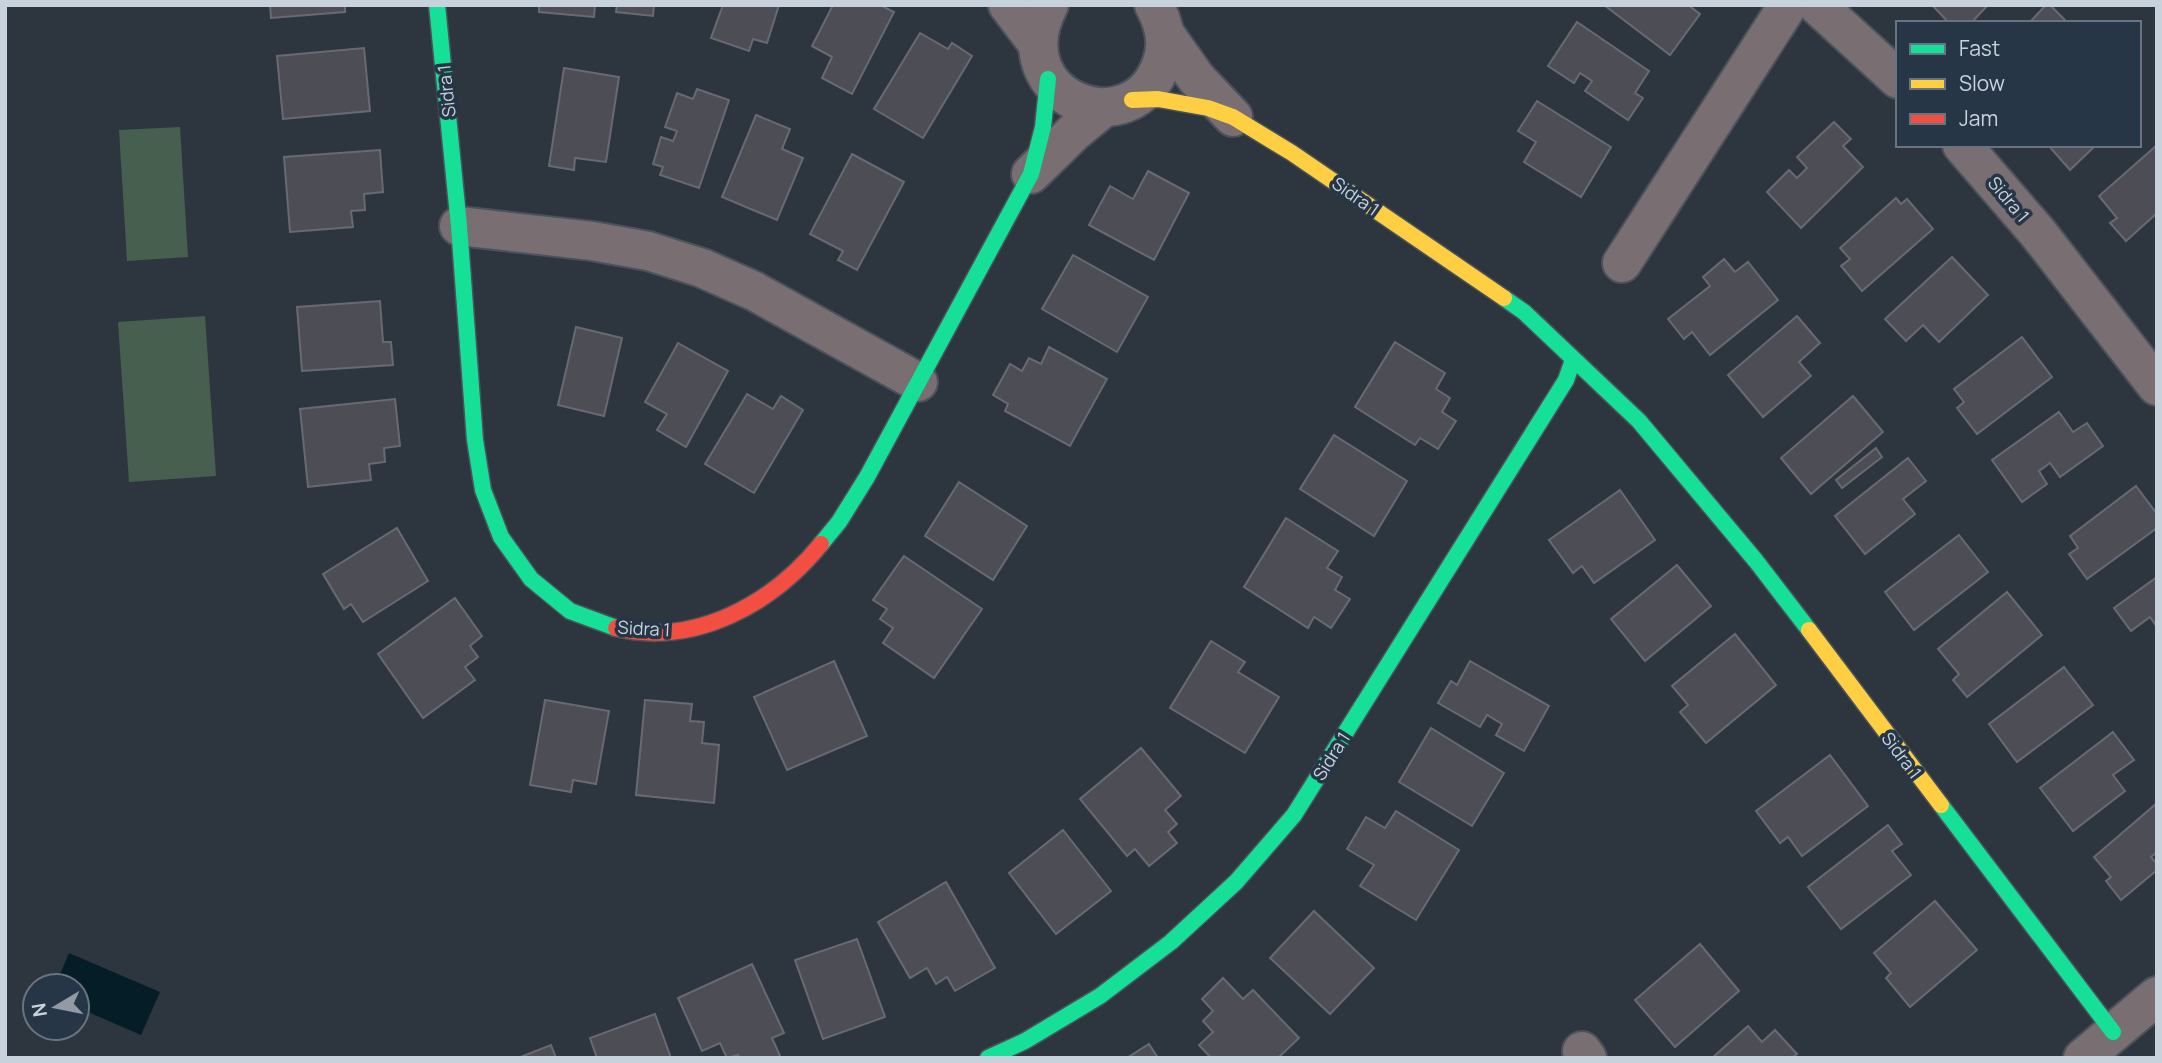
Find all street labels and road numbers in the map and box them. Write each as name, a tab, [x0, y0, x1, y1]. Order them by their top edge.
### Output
street label: Sidra 1	[431, 64, 461, 118]
street label: Sidra 1	[1328, 171, 1384, 221]
street label: Sidra 1	[1983, 171, 2035, 227]
street label: Sidra 1	[617, 615, 671, 641]
street label: Sidra 1	[1307, 727, 1355, 785]
street label: Sidra 1	[1877, 727, 1927, 783]

